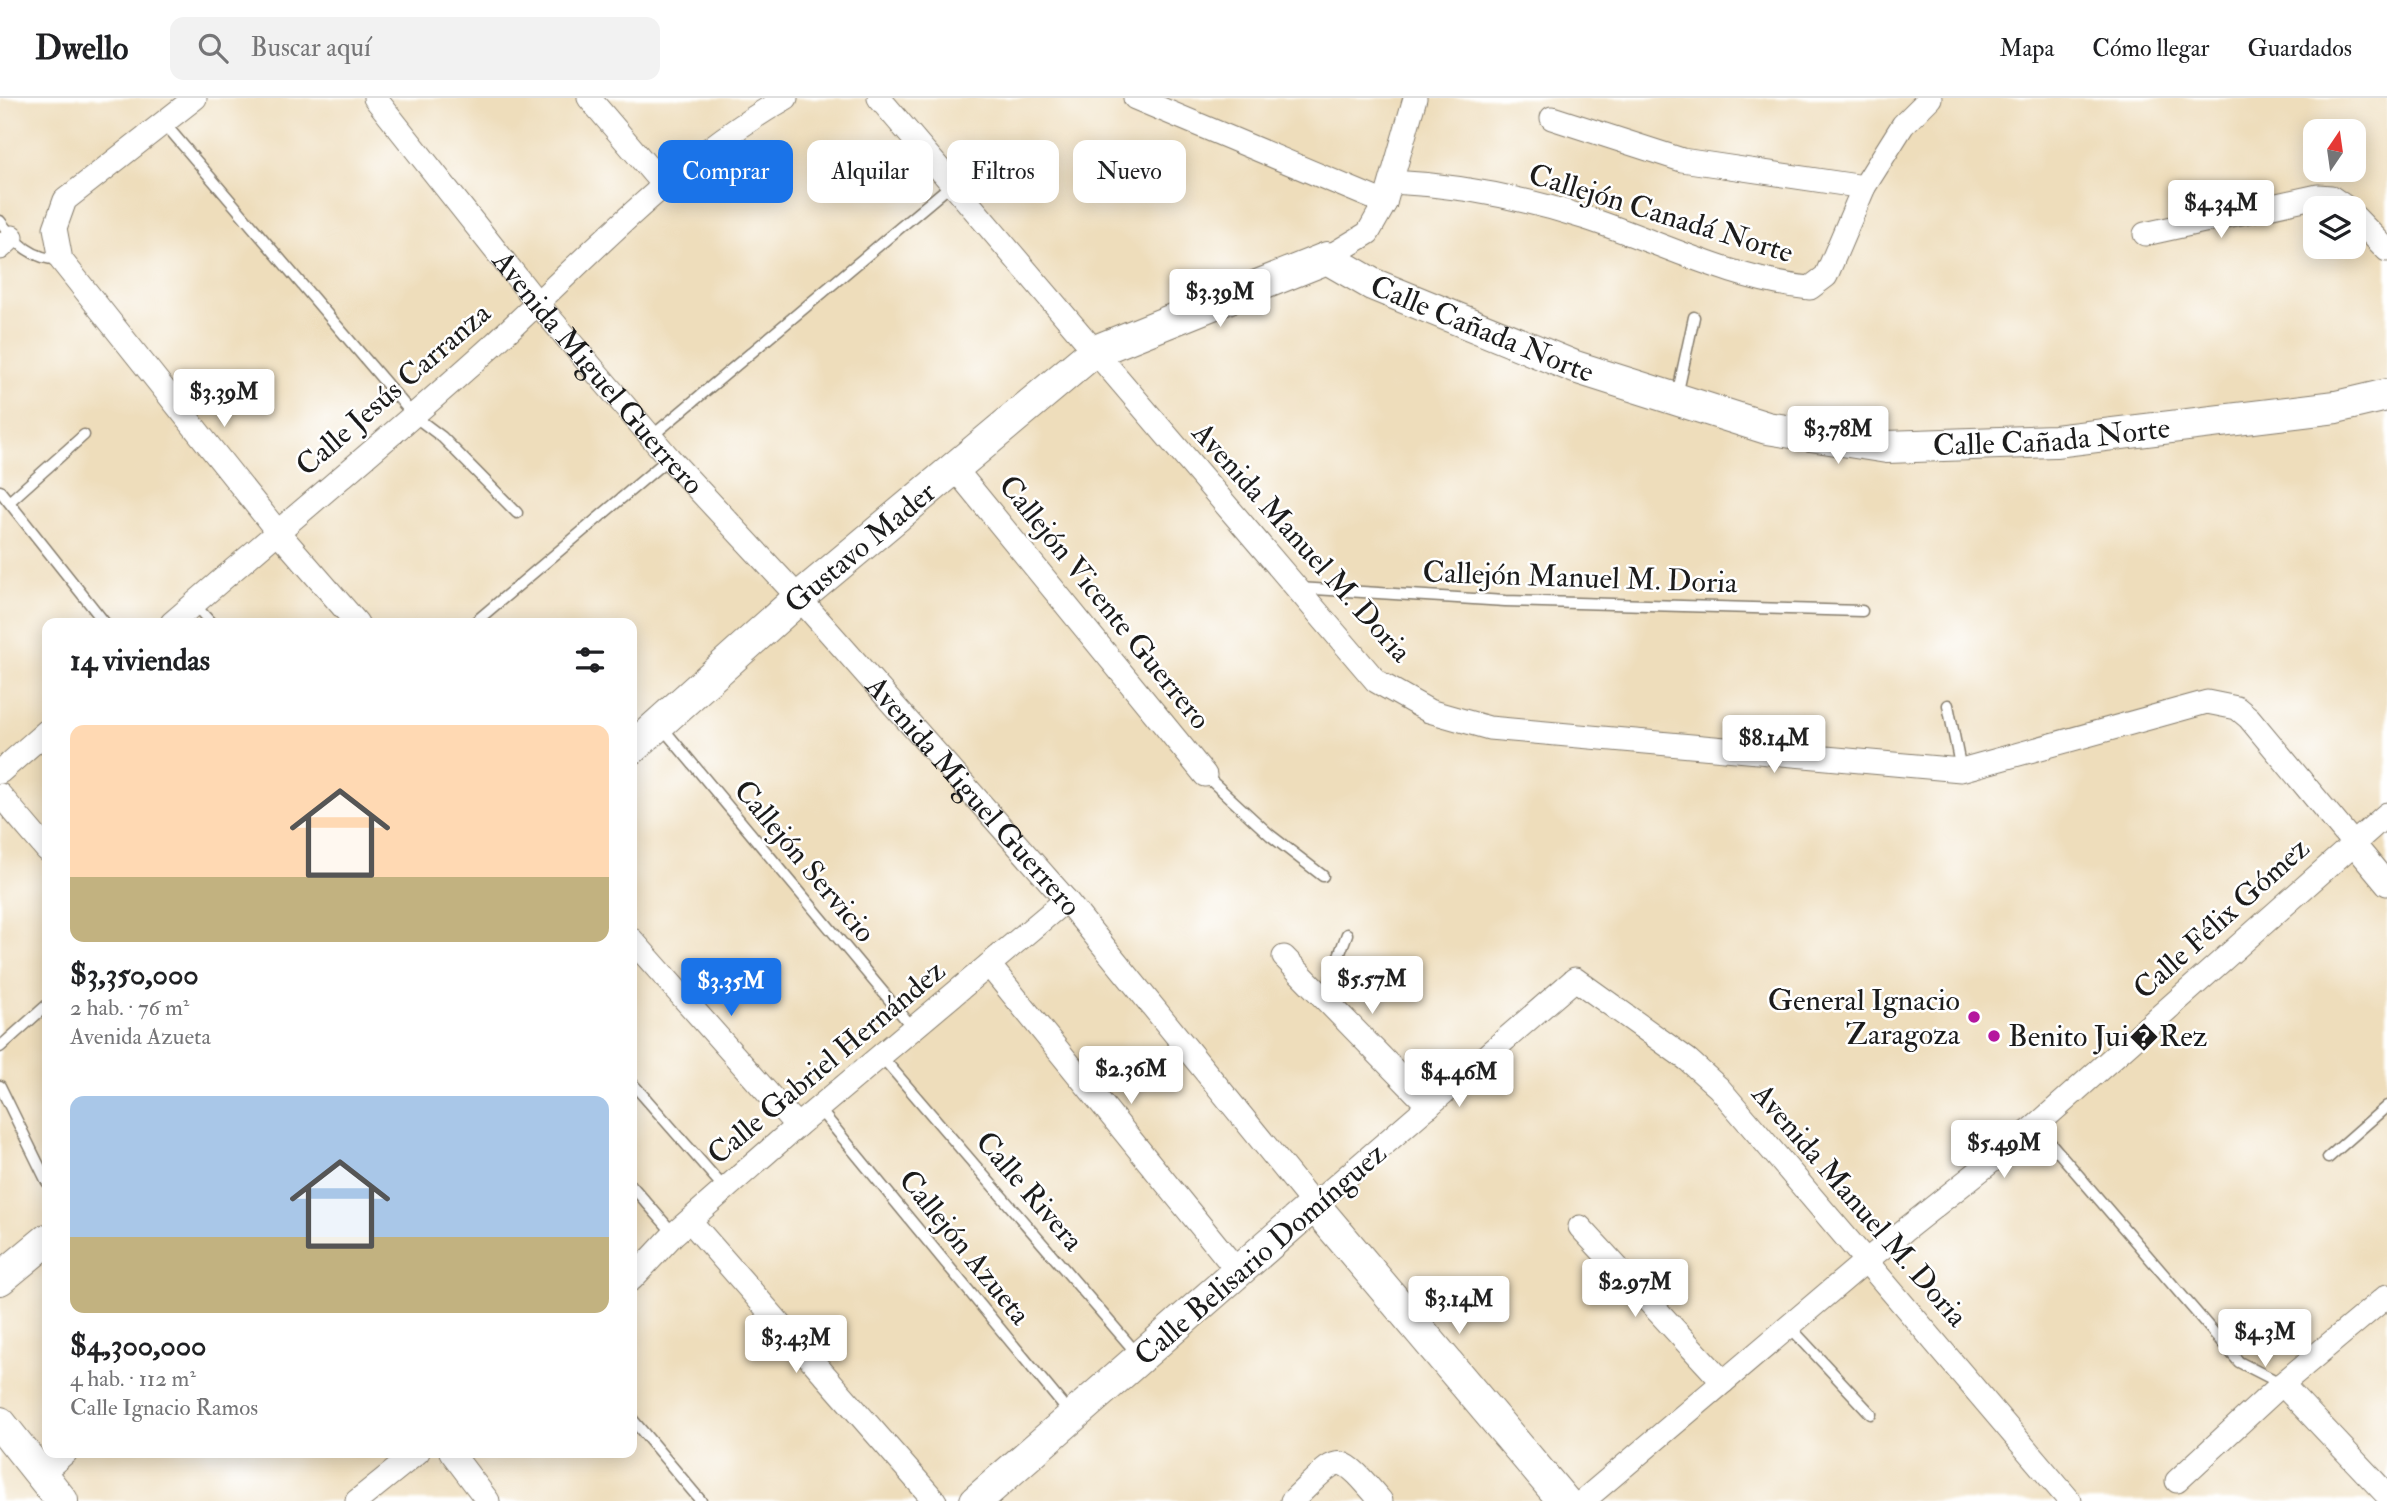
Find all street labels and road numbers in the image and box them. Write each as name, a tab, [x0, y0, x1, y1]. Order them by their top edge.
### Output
street label: Callejón Canadá Norte	[1524, 156, 1798, 271]
street label: Avenida Miguel Guerrero	[484, 243, 712, 503]
street label: Calle Cañada Norte	[1365, 267, 1598, 391]
street label: Calle Jesús Carranza	[288, 294, 499, 484]
street label: Calle Cañada Norte	[1932, 409, 2172, 464]
street label: Avenida Manuel M. Doria	[1183, 414, 1420, 670]
street label: Callejón Vicente Guerrero	[991, 468, 1218, 737]
street label: Gustavo Mader	[777, 474, 943, 621]
street label: Callejón Manuel M. Doria	[1422, 554, 1739, 602]
street label: Avenida Miguel Guerrero	[857, 668, 1089, 924]
street label: Callejón Servicio	[726, 772, 883, 950]
street label: Calle Félix Gómez	[2126, 830, 2317, 1007]
street label: Calle Gabriel Hernández	[700, 952, 953, 1173]
street label: Avenida Manuel M. Doria	[1743, 1075, 1976, 1335]
street label: Calle Rivera	[968, 1124, 1092, 1259]
street label: Calle Belisario Domínguez	[1127, 1135, 1394, 1374]
street label: Callejón Azueta	[891, 1162, 1039, 1333]

